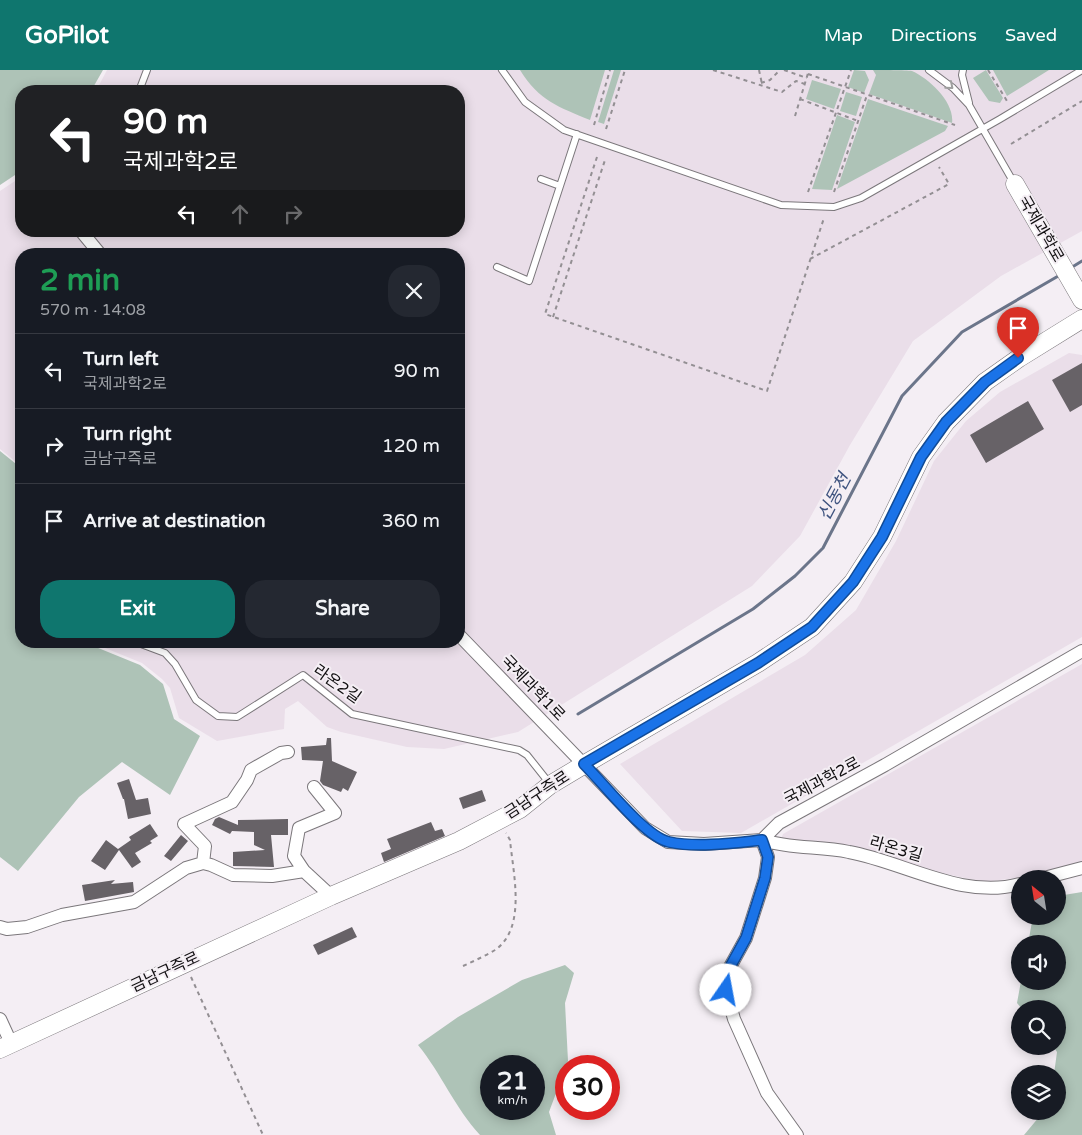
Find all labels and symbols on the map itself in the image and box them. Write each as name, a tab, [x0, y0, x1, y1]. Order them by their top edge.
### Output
one-way arrow	[944, 81, 953, 90]
street label: 국제과학로	[1014, 192, 1068, 266]
pin	[997, 307, 1039, 358]
water label: 신동천	[813, 468, 857, 524]
street label: 국제과학1로	[497, 651, 569, 725]
street label: 라온2길	[309, 660, 365, 708]
street label: 국제과학2로	[780, 752, 864, 809]
street label: 금남구즉로	[501, 766, 574, 823]
street label: 라온3길	[867, 832, 925, 866]
north arrow	[1011, 870, 1066, 925]
street label: 금남구즉로	[127, 947, 203, 997]
position arrow	[699, 963, 751, 1015]
speed limit sign: 30	[555, 1055, 620, 1120]

